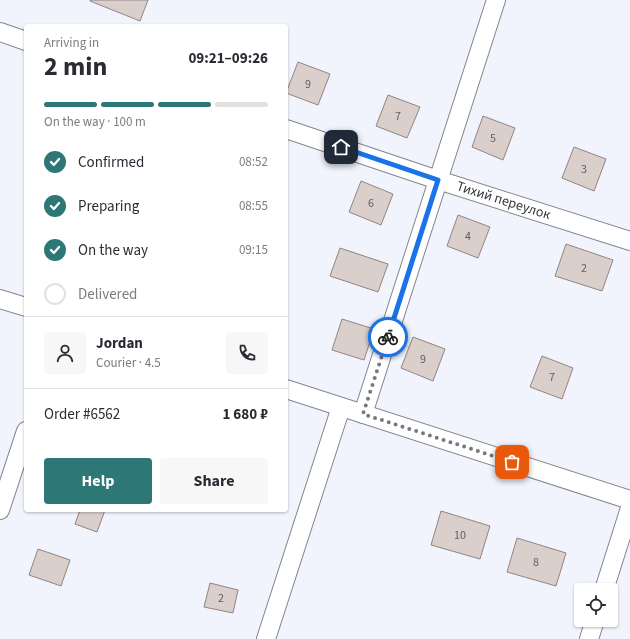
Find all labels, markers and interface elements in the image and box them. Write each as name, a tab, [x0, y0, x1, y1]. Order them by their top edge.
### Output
text: Arriving in	[44, 34, 99, 52]
text: 2 min	[44, 48, 107, 85]
text: 09:21–09:26	[188, 48, 268, 69]
house number: 9	[305, 76, 311, 93]
house number: 7	[395, 108, 401, 125]
text: On the way · 100 m	[44, 113, 146, 131]
pin	[324, 130, 358, 164]
house number: 5	[490, 130, 496, 147]
icon: home	[330, 136, 352, 158]
icon: check	[44, 151, 66, 173]
text: Confirmed	[78, 152, 144, 173]
text: 08:52	[239, 153, 268, 171]
house number: 3	[581, 161, 587, 178]
street label: Тихий переулок	[454, 176, 553, 225]
icon: check	[44, 195, 66, 217]
house number: 6	[368, 195, 374, 212]
text: Preparing	[78, 196, 139, 217]
text: 08:55	[239, 197, 268, 215]
house number: 4	[465, 228, 471, 245]
icon: check	[44, 239, 66, 261]
text: On the way	[78, 240, 148, 261]
text: 09:15	[239, 241, 268, 259]
house number: 2	[581, 260, 587, 277]
text: Delivered	[78, 284, 137, 305]
courier	[368, 317, 408, 357]
icon: bike	[377, 326, 399, 348]
button: person	[44, 332, 86, 374]
button: phone	[226, 332, 268, 374]
text: Jordan	[96, 333, 143, 354]
house number: 9	[420, 351, 426, 368]
text: Courier · 4.5	[96, 354, 161, 372]
house number: 7	[549, 369, 555, 386]
text: Order #6562	[44, 404, 120, 425]
text: 1 680 ₽	[222, 404, 268, 425]
pin	[495, 445, 529, 479]
icon: bag	[501, 451, 523, 473]
button: Help	[44, 458, 152, 504]
button: Share	[160, 458, 268, 504]
house number: 10	[454, 527, 466, 544]
house number: 8	[533, 554, 539, 571]
map controls	[574, 583, 618, 627]
button: locate	[574, 583, 618, 627]
house number: 2	[218, 590, 224, 607]

